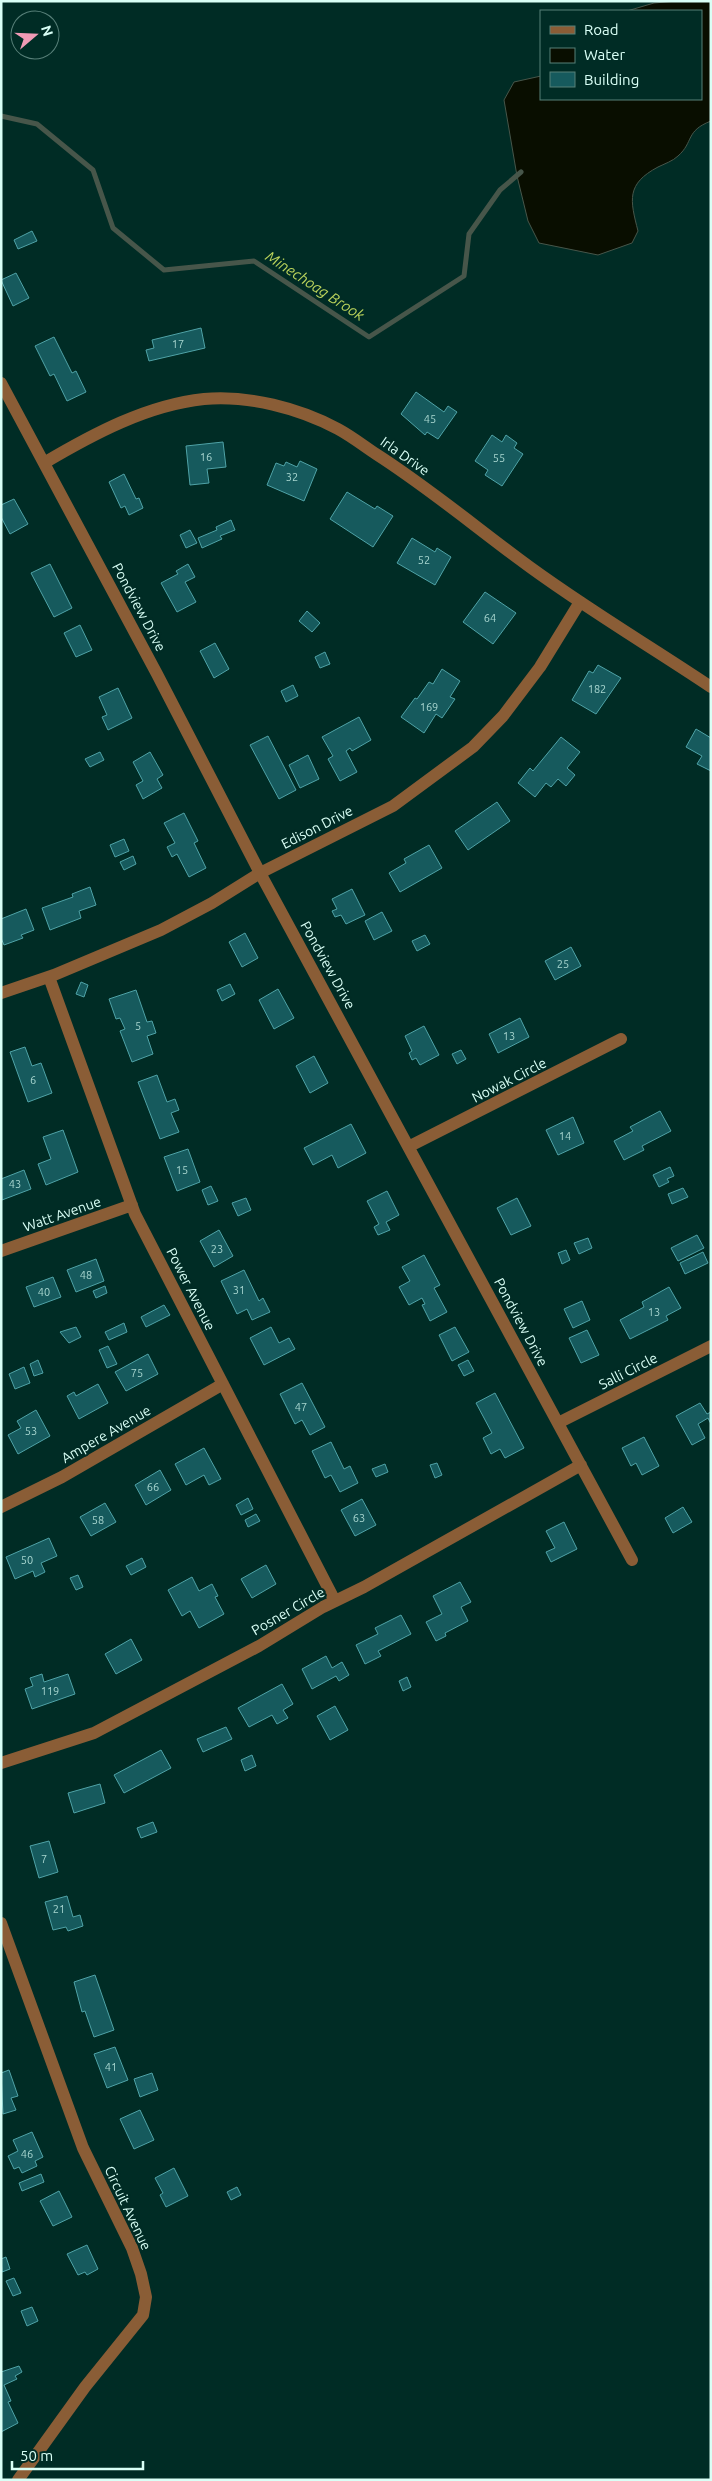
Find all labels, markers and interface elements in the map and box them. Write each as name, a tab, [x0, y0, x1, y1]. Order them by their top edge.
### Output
north arrow	[10, 10, 60, 60]
legend	[540, 10, 702, 100]
text: Road	[584, 21, 619, 38]
text: N	[38, 23, 57, 38]
text: Water	[584, 46, 625, 63]
text: Building	[584, 71, 639, 88]
water label: Minechoag Brook	[263, 247, 368, 324]
house number: 17	[172, 338, 184, 350]
house number: 45	[424, 413, 436, 425]
street label: Irla Drive	[377, 433, 433, 479]
house number: 16	[200, 451, 212, 463]
house number: 55	[493, 452, 505, 464]
house number: 32	[286, 471, 298, 483]
house number: 52	[418, 554, 430, 566]
street label: Pondview Drive	[109, 560, 169, 654]
house number: 64	[484, 612, 496, 624]
house number: 182	[588, 683, 606, 695]
house number: 169	[420, 701, 438, 713]
street label: Edison Drive	[279, 802, 355, 852]
street label: Pondview Drive	[297, 918, 359, 1012]
house number: 25	[557, 958, 569, 970]
house number: 5	[135, 1020, 141, 1032]
house number: 13	[503, 1030, 515, 1042]
street label: Nowak Circle	[469, 1054, 549, 1106]
house number: 6	[30, 1074, 36, 1086]
house number: 14	[559, 1130, 571, 1142]
house number: 15	[176, 1164, 188, 1176]
house number: 43	[9, 1178, 21, 1190]
street label: Watt Avenue	[21, 1193, 103, 1235]
house number: 23	[211, 1243, 223, 1255]
street label: Power Avenue	[163, 1245, 219, 1333]
house number: 48	[80, 1269, 92, 1281]
street label: Pondview Drive	[491, 1275, 551, 1369]
house number: 31	[233, 1284, 245, 1296]
house number: 40	[38, 1286, 50, 1298]
house number: 13	[648, 1306, 660, 1318]
street label: Salli Circle	[596, 1349, 660, 1393]
house number: 75	[131, 1367, 143, 1379]
house number: 47	[295, 1401, 307, 1413]
street label: Ampere Avenue	[58, 1402, 154, 1466]
house number: 53	[25, 1425, 37, 1437]
house number: 66	[147, 1481, 159, 1493]
house number: 63	[353, 1512, 365, 1524]
house number: 58	[92, 1514, 104, 1526]
house number: 50	[21, 1554, 33, 1566]
street label: Posner Circle	[249, 1584, 327, 1638]
house number: 119	[41, 1685, 59, 1697]
house number: 7	[41, 1853, 47, 1865]
house number: 21	[53, 1903, 65, 1915]
house number: 41	[105, 2061, 117, 2073]
house number: 46	[21, 2148, 33, 2160]
street label: Circuit Avenue	[102, 2163, 154, 2253]
scale bar	[12, 2438, 144, 2470]
text: 50 m	[20, 2447, 53, 2464]

